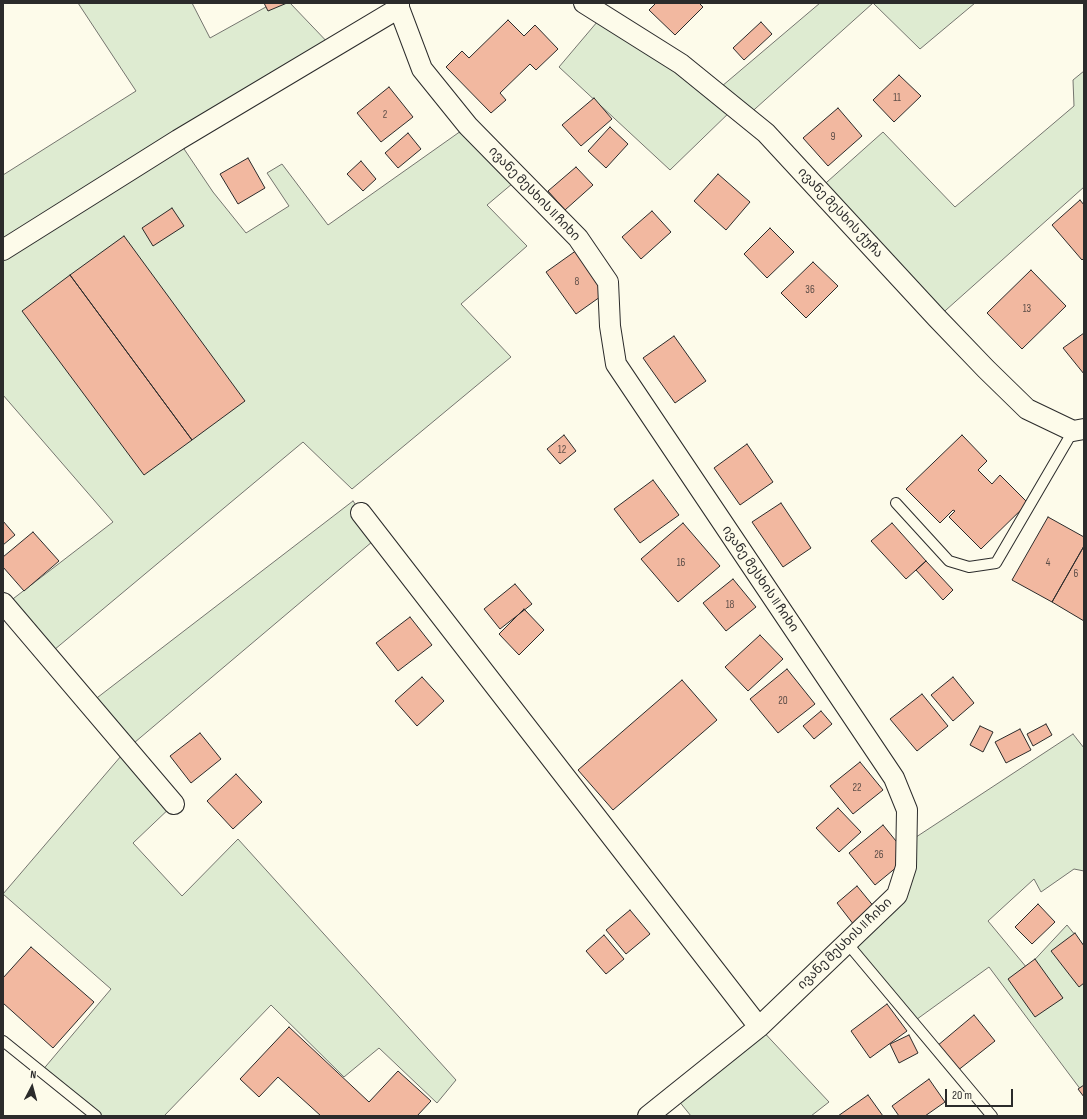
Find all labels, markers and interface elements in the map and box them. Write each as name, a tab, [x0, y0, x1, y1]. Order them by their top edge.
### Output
house number: 11	[893, 91, 901, 105]
house number: 2	[383, 108, 387, 122]
house number: 9	[831, 130, 835, 144]
street label: ივანე მესხის II ჩიხი	[485, 144, 583, 244]
street label: ივანე მესხის ქუჩა	[794, 165, 886, 261]
house number: 8	[575, 275, 579, 289]
house number: 36	[805, 283, 815, 297]
house number: 13	[1023, 302, 1031, 316]
house number: 12	[558, 443, 566, 457]
street label: ივანე მესხის II ჩიხი	[719, 523, 801, 635]
house number: 16	[677, 556, 685, 570]
house number: 4	[1046, 556, 1050, 570]
house number: 6	[1074, 567, 1078, 581]
house number: 18	[726, 598, 734, 612]
house number: 20	[778, 694, 788, 708]
house number: 22	[852, 781, 862, 795]
house number: 26	[874, 848, 884, 862]
street label: ივანე მესხის II ჩიხი	[795, 895, 895, 993]
north arrow	[12, 1067, 52, 1107]
text: N	[30, 1068, 37, 1081]
scale bar	[947, 1081, 1015, 1107]
text: 20 m	[952, 1088, 972, 1103]

